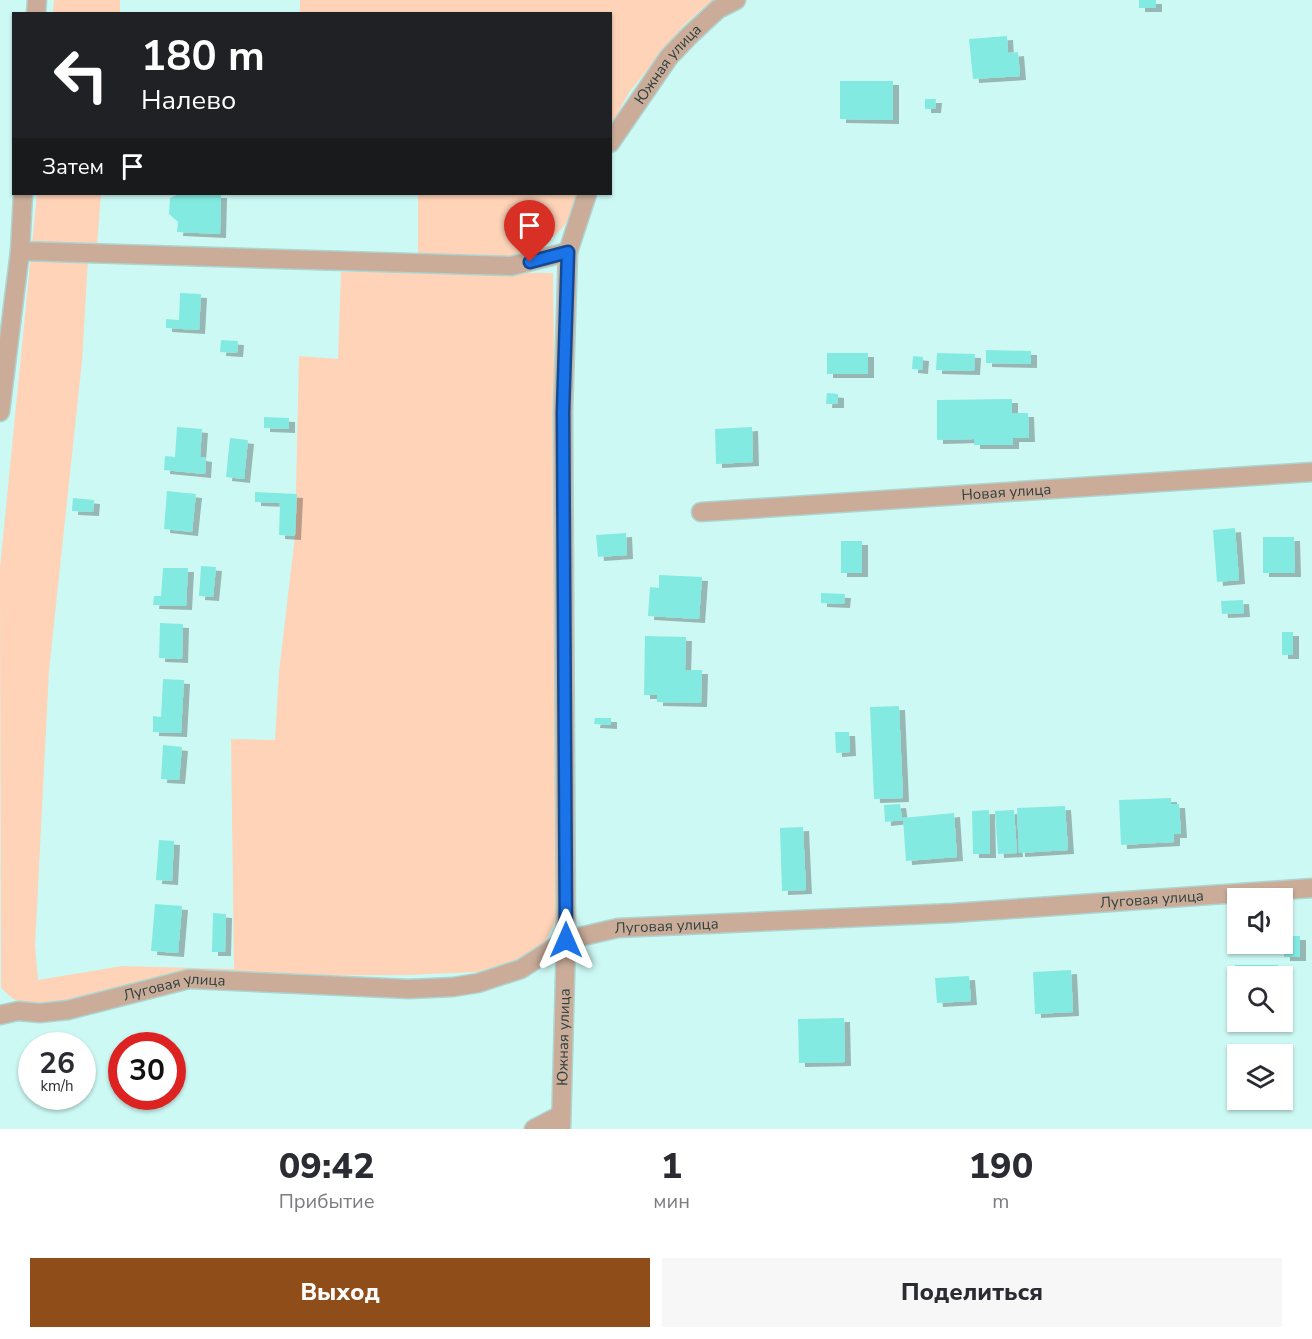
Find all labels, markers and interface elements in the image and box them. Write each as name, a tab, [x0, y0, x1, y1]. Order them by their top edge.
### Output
street label: Южная улица	[630, 19, 706, 108]
text: 180 m	[141, 28, 265, 85]
icon: left	[42, 36, 120, 114]
text: Налево	[141, 82, 236, 119]
icon: arrive	[116, 150, 149, 183]
text: Затем	[42, 152, 104, 182]
pin	[504, 200, 555, 262]
icon: arrive	[513, 209, 546, 242]
street label: Новая улица	[961, 479, 1052, 505]
street label: Луговая улица	[1099, 886, 1205, 913]
map controls	[1227, 888, 1293, 1110]
button: sound	[1227, 888, 1293, 954]
position arrow	[534, 908, 598, 972]
street label: Луговая улица	[614, 914, 719, 938]
button: search	[1227, 966, 1293, 1032]
street label: Луговая улица	[121, 969, 226, 1005]
street label: Южная улица	[552, 988, 575, 1086]
speed limit sign: 30	[108, 1032, 186, 1110]
text: 26	[39, 1043, 75, 1084]
button: layers	[1227, 1044, 1293, 1110]
text: km/h	[40, 1076, 74, 1096]
text: 09:42	[279, 1142, 375, 1191]
text: 1	[661, 1142, 682, 1191]
text: 190	[969, 1142, 1033, 1191]
text: Прибытие	[279, 1188, 375, 1215]
text: мин	[653, 1188, 690, 1215]
text: m	[992, 1188, 1009, 1215]
button: Выход	[30, 1258, 650, 1327]
button: Поделиться	[662, 1258, 1282, 1327]

